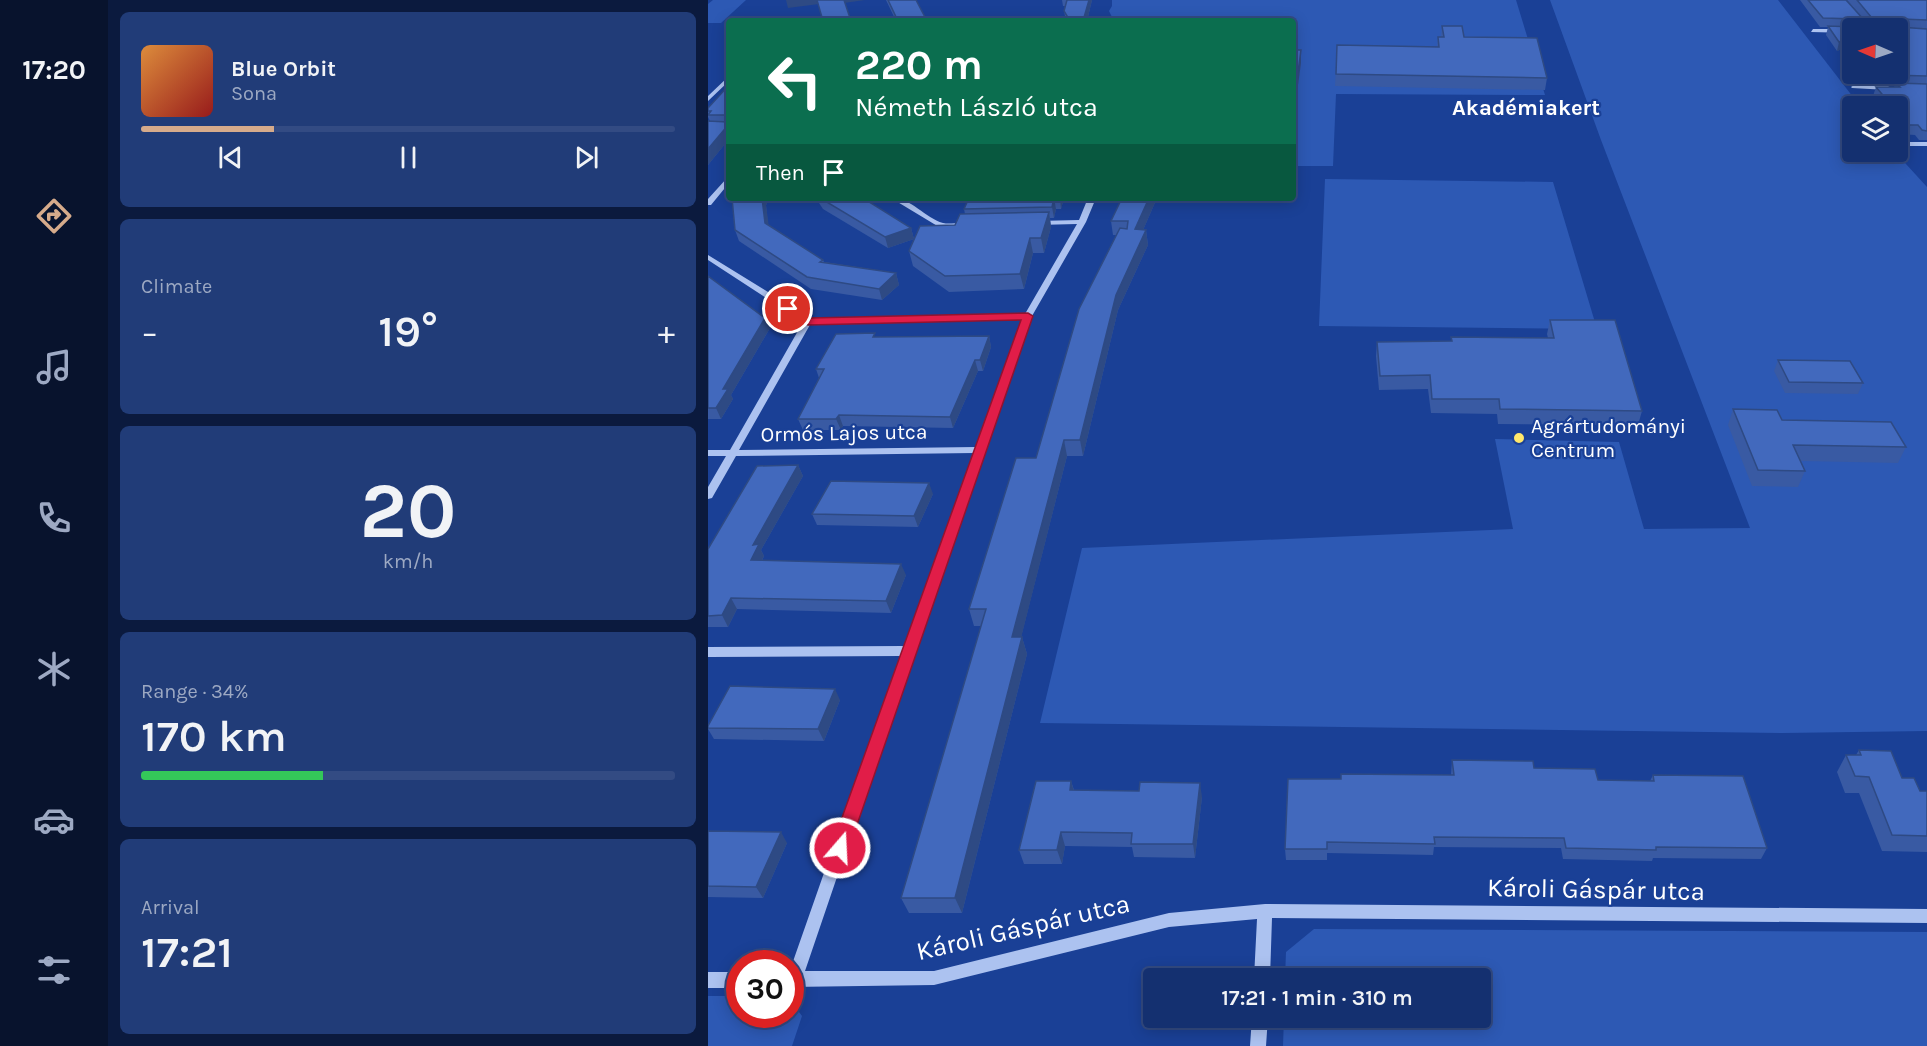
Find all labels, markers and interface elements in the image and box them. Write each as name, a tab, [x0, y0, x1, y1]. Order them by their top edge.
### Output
north arrow	[1842, 18, 1908, 84]
map controls	[1842, 18, 1908, 162]
text: 220 m	[855, 40, 983, 90]
icon: left	[756, 42, 834, 120]
text: 17:20	[22, 54, 86, 86]
text: Blue Orbit	[231, 56, 336, 82]
text: Sona	[231, 82, 277, 105]
text: Németh László utca	[855, 91, 1098, 123]
district label: Akadémiakert	[1452, 95, 1600, 121]
button: layers	[1842, 96, 1908, 162]
icon: previous	[214, 141, 247, 174]
icon: pause	[392, 141, 425, 174]
icon: next	[570, 141, 603, 174]
icon: arrive	[817, 156, 850, 189]
text: Then	[756, 160, 805, 186]
icon: directions	[33, 195, 75, 237]
text: Climate	[141, 275, 212, 298]
pin	[762, 283, 813, 334]
icon: arrive	[771, 292, 804, 325]
text: 19°	[378, 305, 438, 357]
text: −	[141, 313, 158, 351]
text: +	[658, 313, 675, 351]
icon: music	[33, 346, 75, 388]
place label: Agrártudományi Centrum	[1531, 414, 1686, 462]
street label: Ormós Lajos utca	[760, 420, 928, 446]
marker: Agrártudományi Centrum	[1512, 431, 1526, 445]
text: 20	[360, 465, 456, 557]
icon: phone	[33, 497, 75, 539]
text: km/h	[383, 550, 433, 573]
icon: climate	[33, 648, 75, 690]
text: Range · 34%	[141, 680, 248, 703]
text: 170 km	[141, 710, 287, 762]
icon: car	[33, 799, 75, 841]
position arrow	[808, 816, 872, 880]
street label: Károli Gáspár utca	[1487, 872, 1705, 907]
street label: Károli Gáspár utca	[913, 888, 1133, 967]
text: Arrival	[141, 896, 200, 919]
text: 17:21	[141, 926, 233, 978]
icon: filters	[33, 949, 75, 991]
speed limit sign: 30	[726, 950, 804, 1028]
text: 17:21 · 1 min · 310 m	[1221, 985, 1413, 1011]

